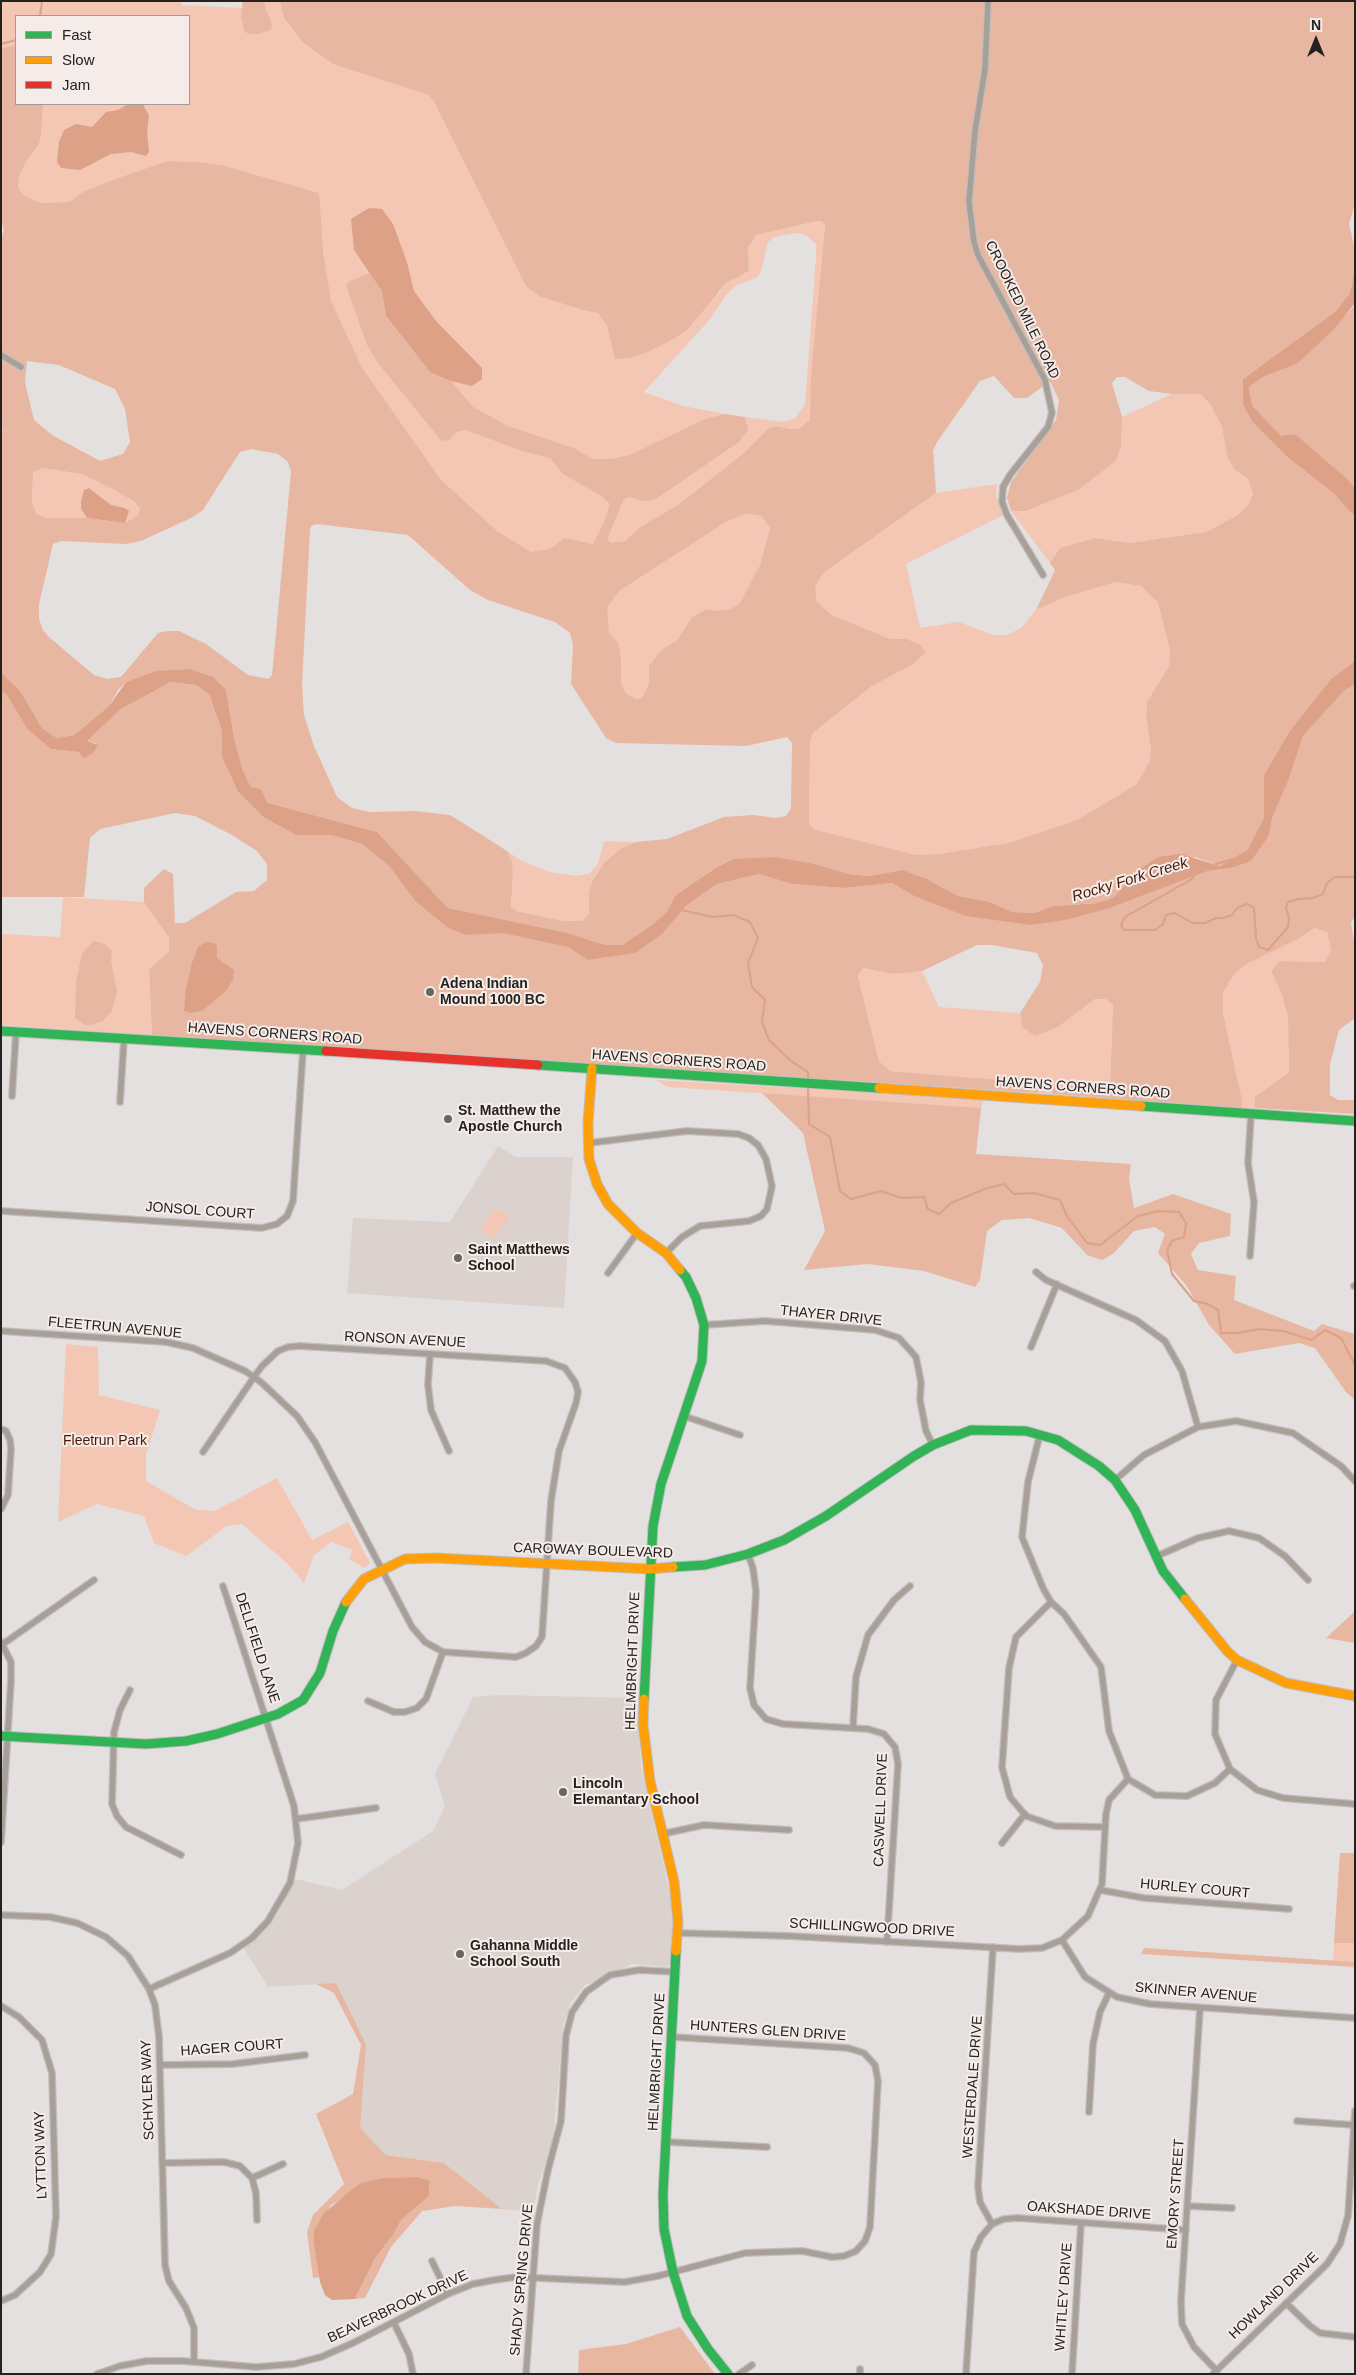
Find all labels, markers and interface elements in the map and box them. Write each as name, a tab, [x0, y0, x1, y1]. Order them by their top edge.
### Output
legend	[15, 15, 190, 105]
north arrow	[1291, 15, 1341, 65]
text: N	[1311, 17, 1321, 33]
text: Fast	[62, 26, 91, 43]
text: Slow	[62, 51, 95, 68]
text: Jam	[62, 76, 90, 93]
street label: CROOKED MILE ROAD	[981, 238, 1063, 382]
water label: Rocky Fork Creek	[1070, 854, 1190, 906]
place label: Adena Indian Mound 1000 BC	[440, 976, 545, 1009]
marker: Adena Indian Mound 1000 BC	[424, 986, 436, 998]
street label: HAVENS CORNERS ROAD	[187, 1020, 363, 1048]
street label: HAVENS CORNERS ROAD	[591, 1047, 767, 1075]
street label: HAVENS CORNERS ROAD	[995, 1074, 1171, 1102]
place label: St. Matthew the Apostle Church	[458, 1103, 562, 1136]
marker: St. Matthew the Apostle Church	[442, 1113, 454, 1125]
street label: JONSOL COURT	[145, 1199, 255, 1223]
place label: Saint Matthews School	[468, 1242, 570, 1274]
marker: Saint Matthews School	[452, 1252, 464, 1264]
street label: THAYER DRIVE	[779, 1302, 883, 1330]
street label: FLEETRUN AVENUE	[47, 1314, 183, 1342]
street label: RONSON AVENUE	[344, 1328, 466, 1352]
park label: Fleetrun Park	[63, 1433, 147, 1449]
street label: CAROWAY BOULEVARD	[513, 1540, 673, 1562]
street label: DELLFIELD LANE	[231, 1591, 283, 1705]
street label: HELMBRIGHT DRIVE	[622, 1592, 644, 1730]
street label: CASWELL DRIVE	[871, 1753, 891, 1867]
place label: Lincoln Elemantary School	[573, 1776, 699, 1808]
marker: Lincoln Elemantary School	[557, 1786, 569, 1798]
street label: HURLEY COURT	[1139, 1876, 1251, 1902]
street label: SCHILLINGWOOD DRIVE	[789, 1915, 955, 1941]
place label: Gahanna Middle School South	[470, 1938, 578, 1970]
marker: Gahanna Middle School South	[454, 1948, 466, 1960]
street label: SKINNER AVENUE	[1134, 1979, 1258, 2007]
street label: HELMBRIGHT DRIVE	[645, 1992, 669, 2132]
street label: WESTERDALE DRIVE	[960, 2015, 986, 2159]
street label: HUNTERS GLEN DRIVE	[689, 2017, 847, 2045]
street label: HAGER COURT	[180, 2036, 284, 2060]
street label: SCHYLER WAY	[138, 2040, 158, 2140]
street label: LYTTON WAY	[31, 2111, 51, 2199]
street label: EMORY STREET	[1164, 2138, 1188, 2250]
street label: OAKSHADE DRIVE	[1026, 2198, 1152, 2224]
street label: SHADY SPRING DRIVE	[507, 2203, 537, 2357]
street label: WHITLEY DRIVE	[1052, 2242, 1076, 2352]
street label: HOWLAND DRIVE	[1226, 2249, 1322, 2343]
street label: BEAVERBROOK DRIVE	[325, 2267, 471, 2347]

